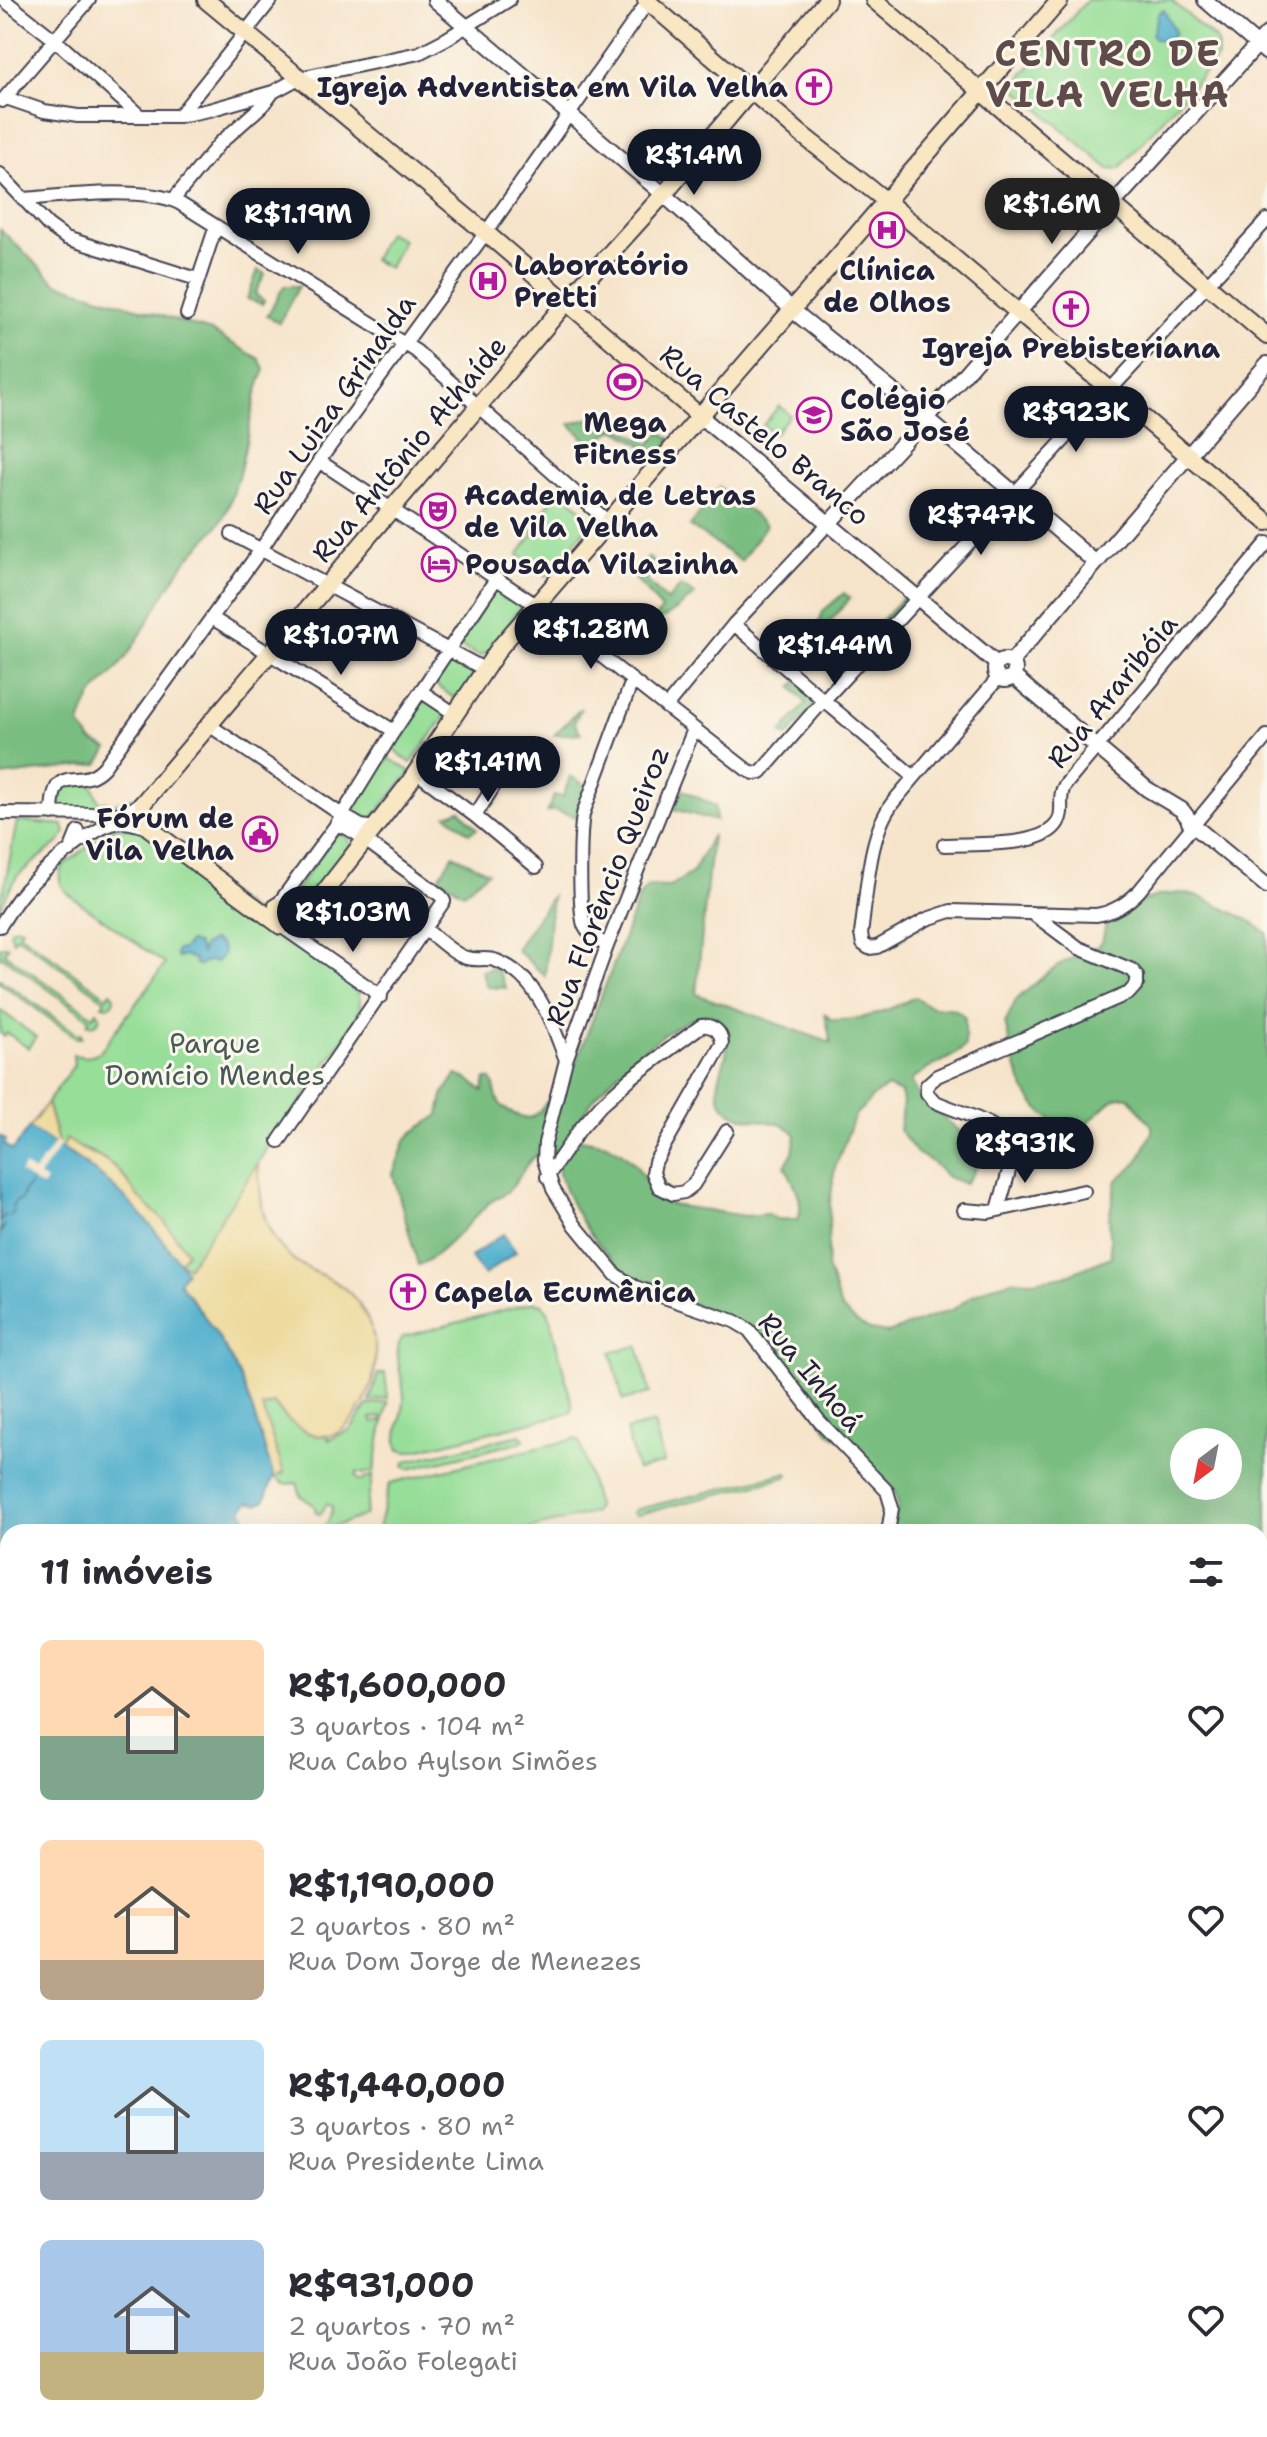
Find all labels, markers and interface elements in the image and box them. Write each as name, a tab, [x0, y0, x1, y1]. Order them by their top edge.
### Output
district label: CENTRO DE VILA VELHA	[985, 29, 1231, 119]
place label: Igreja Adventista em Vila Velha	[317, 68, 788, 106]
church icon: Igreja Adventista em Vila Velha	[795, 68, 833, 106]
pin: R$1.4M	[629, 129, 759, 197]
text: R$1.4M	[645, 137, 743, 172]
pin: R$1.6M	[987, 178, 1117, 246]
text: R$1.6M	[1003, 186, 1101, 221]
pin: R$1.19M	[224, 188, 372, 256]
text: R$1.19M	[244, 196, 352, 231]
hospital icon: Clínica de Olhos	[868, 211, 906, 249]
place label: Laboratório Pretti	[514, 246, 689, 316]
place label: Clínica de Olhos	[823, 251, 951, 321]
hospital icon: Laboratório Pretti	[469, 262, 507, 300]
street label: Rua Luiza Grinalda	[244, 286, 424, 522]
church icon: Igreja Prebisteriana	[1052, 290, 1090, 328]
street label: Rua Antônio Athaíde	[303, 328, 515, 570]
place label: Igreja Prebisteriana	[922, 329, 1220, 367]
street label: Rua Castelo Branco	[652, 336, 878, 534]
sports icon: Mega Fitness	[606, 363, 644, 401]
place label: Colégio São José	[840, 380, 970, 450]
pin: R$923K	[1011, 386, 1141, 454]
text: R$923K	[1022, 394, 1130, 429]
school or university icon: Colégio São José	[795, 396, 833, 434]
place label: Mega Fitness	[573, 403, 677, 473]
place label: Academia de Letras de Vila Velha	[464, 476, 756, 546]
pin: R$747K	[916, 489, 1046, 557]
theatre icon: Academia de Letras de Vila Velha	[419, 492, 457, 530]
text: R$747K	[927, 497, 1035, 532]
hotel icon: Pousada Vilazinha	[420, 545, 458, 583]
place label: Pousada Vilazinha	[465, 545, 738, 583]
pin: R$1.28M	[517, 603, 665, 671]
street label: Rua Araribóia	[1038, 606, 1186, 776]
pin: R$1.07M	[267, 609, 415, 677]
text: R$1.28M	[533, 611, 649, 646]
text: R$1.07M	[283, 617, 399, 652]
pin: R$1.44M	[761, 619, 909, 687]
text: R$1.44M	[777, 627, 893, 662]
pin: R$1.41M	[414, 736, 562, 804]
street label: Rua Florêncio Queiroz	[536, 740, 678, 1032]
text: R$1.41M	[434, 744, 542, 779]
place label: Fórum de Vila Velha	[85, 799, 234, 869]
public building icon: Fórum de Vila Velha	[241, 815, 279, 853]
pin: R$1.03M	[279, 886, 427, 954]
text: R$1.03M	[295, 894, 411, 929]
park label: Parque Domício Mendes	[105, 1024, 325, 1094]
pin: R$931K	[960, 1117, 1090, 1185]
text: R$931K	[975, 1125, 1075, 1160]
church icon: Capela Ecumênica	[389, 1273, 427, 1311]
place label: Capela Ecumênica	[434, 1273, 696, 1311]
street label: Rua Inhoá	[750, 1304, 872, 1440]
north arrow	[1170, 1428, 1242, 1500]
map controls	[1170, 1428, 1242, 1500]
text: 11 imóveis	[40, 1549, 213, 1595]
icon: filters	[1184, 1550, 1228, 1594]
text: R$1,600,000	[288, 1662, 507, 1708]
icon: home	[104, 1672, 200, 1768]
icon: heart	[1184, 1698, 1228, 1742]
text: 3 quartos · 104 m²	[288, 1708, 525, 1743]
text: Rua Cabo Aylson Simões	[288, 1743, 598, 1778]
text: R$1,190,000	[288, 1862, 495, 1908]
icon: home	[104, 1872, 200, 1968]
icon: heart	[1184, 1898, 1228, 1942]
text: 2 quartos · 80 m²	[288, 1908, 515, 1943]
text: Rua Dom Jorge de Menezes	[288, 1943, 642, 1978]
text: R$1,440,000	[288, 2062, 506, 2108]
icon: home	[104, 2072, 200, 2168]
icon: heart	[1184, 2098, 1228, 2142]
text: 3 quartos · 80 m²	[288, 2108, 515, 2143]
text: Rua Presidente Lima	[288, 2143, 544, 2178]
text: R$931,000	[288, 2262, 475, 2308]
icon: home	[104, 2272, 200, 2368]
icon: heart	[1184, 2298, 1228, 2342]
text: 2 quartos · 70 m²	[288, 2308, 515, 2343]
text: Rua João Folegati	[288, 2343, 518, 2378]

